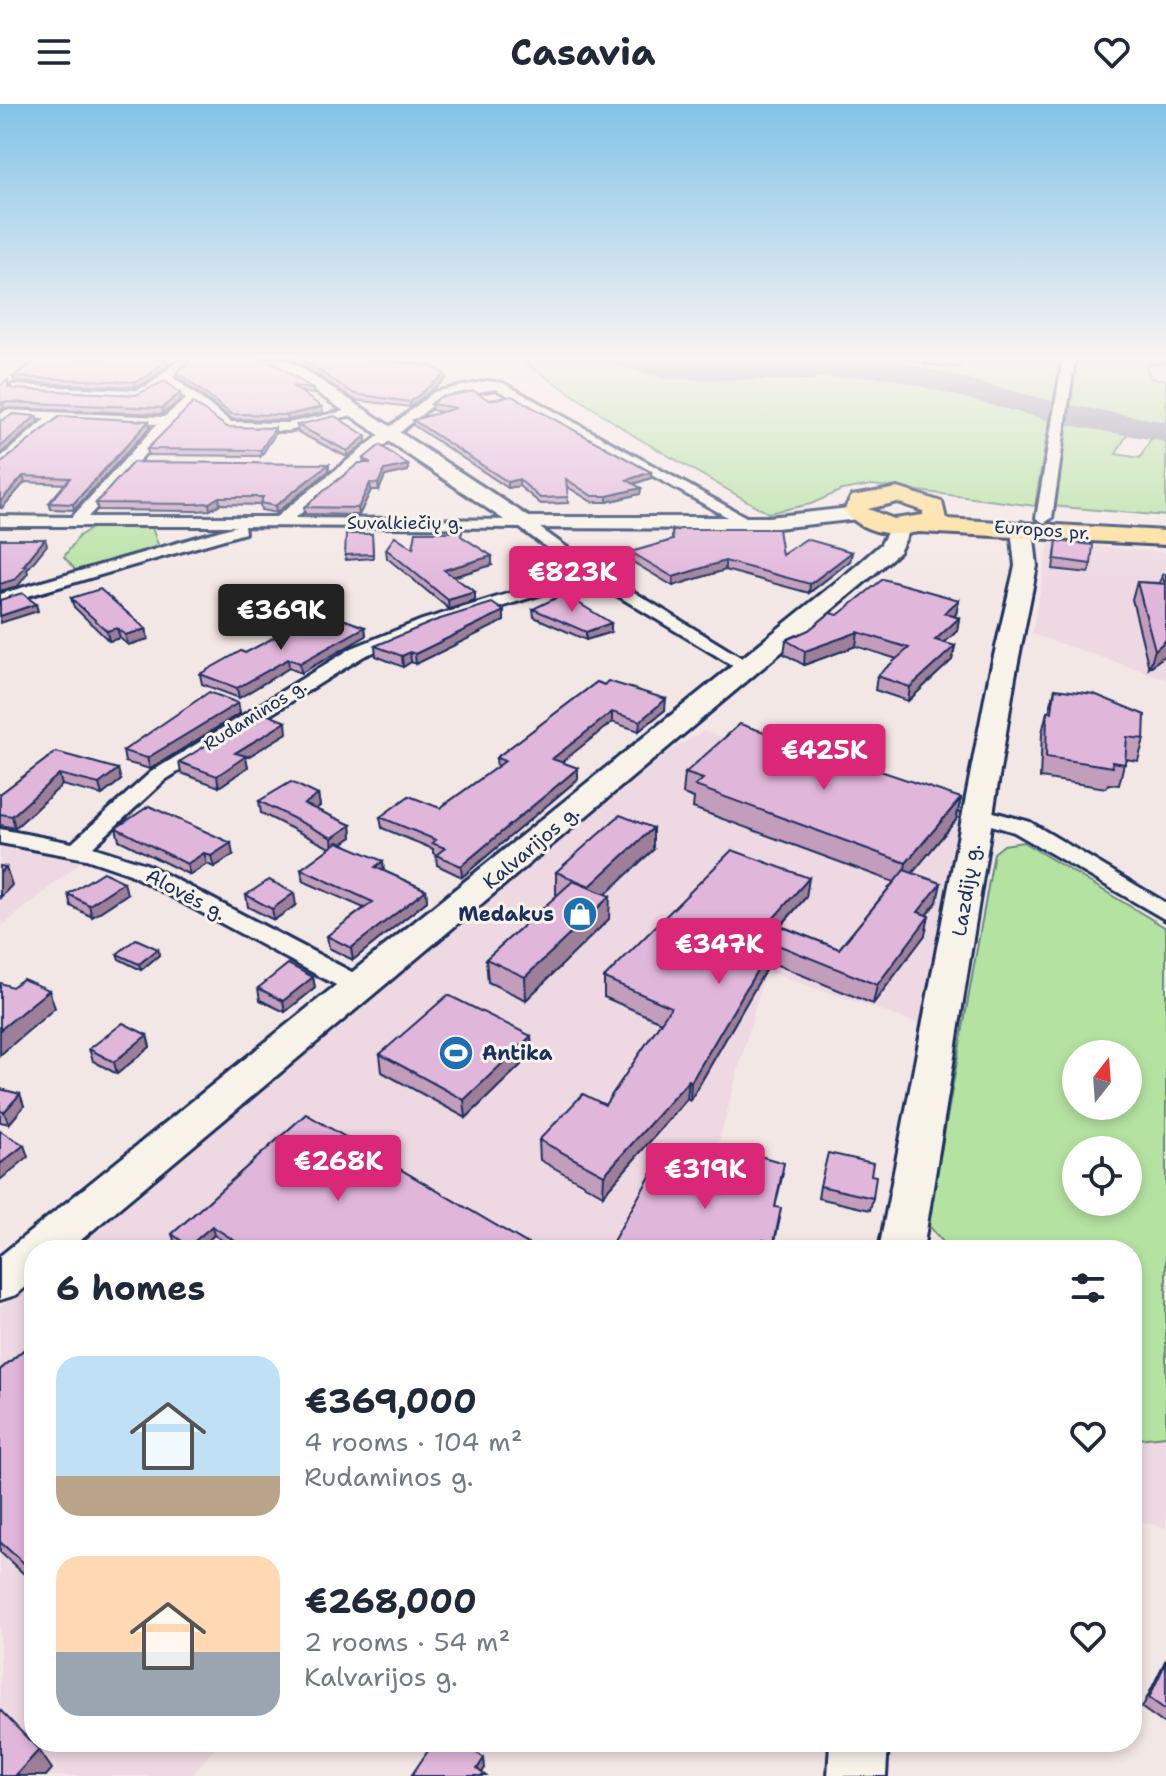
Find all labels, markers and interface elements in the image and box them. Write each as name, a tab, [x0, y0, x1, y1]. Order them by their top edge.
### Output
text: Casavia	[510, 28, 656, 77]
icon: menu	[32, 30, 76, 74]
icon: heart	[1090, 30, 1134, 74]
street label: Suvalkiečių g.	[347, 511, 463, 535]
street label: Europos pr.	[993, 515, 1091, 545]
pin: €823K	[516, 546, 628, 614]
text: €823K	[527, 554, 617, 589]
pin: €369K	[225, 584, 337, 652]
text: €369K	[236, 592, 326, 627]
street label: Rudaminos g.	[199, 674, 311, 756]
pin: €425K	[768, 724, 880, 792]
text: €425K	[780, 732, 868, 767]
street label: Kalvarijos g.	[477, 799, 585, 895]
street label: Lazdijų g.	[946, 842, 986, 938]
street label: Alovės g.	[141, 862, 231, 926]
shop icon: Medakus	[561, 895, 599, 933]
place label: Medakus	[458, 901, 554, 927]
pin: €347K	[663, 918, 775, 986]
text: €347K	[674, 926, 764, 961]
sports icon: Antika	[437, 1034, 475, 1072]
place label: Antika	[482, 1040, 553, 1066]
north arrow	[1062, 1040, 1142, 1120]
map controls	[1062, 1040, 1142, 1216]
pin: €268K	[282, 1135, 394, 1203]
button: locate	[1062, 1136, 1142, 1216]
text: €268K	[293, 1143, 383, 1178]
pin: €319K	[649, 1143, 761, 1211]
text: €319K	[664, 1151, 746, 1186]
text: 6 homes	[56, 1265, 205, 1311]
icon: filters	[1066, 1266, 1110, 1310]
text: €369,000	[304, 1378, 477, 1424]
icon: home	[120, 1388, 216, 1484]
icon: heart	[1066, 1414, 1110, 1458]
text: 4 rooms · 104 m²	[304, 1424, 523, 1459]
text: Rudaminos g.	[304, 1459, 473, 1494]
text: €268,000	[304, 1578, 477, 1624]
icon: home	[120, 1588, 216, 1684]
icon: heart	[1066, 1614, 1110, 1658]
text: 2 rooms · 54 m²	[304, 1624, 510, 1659]
text: Kalvarijos g.	[304, 1659, 458, 1694]

